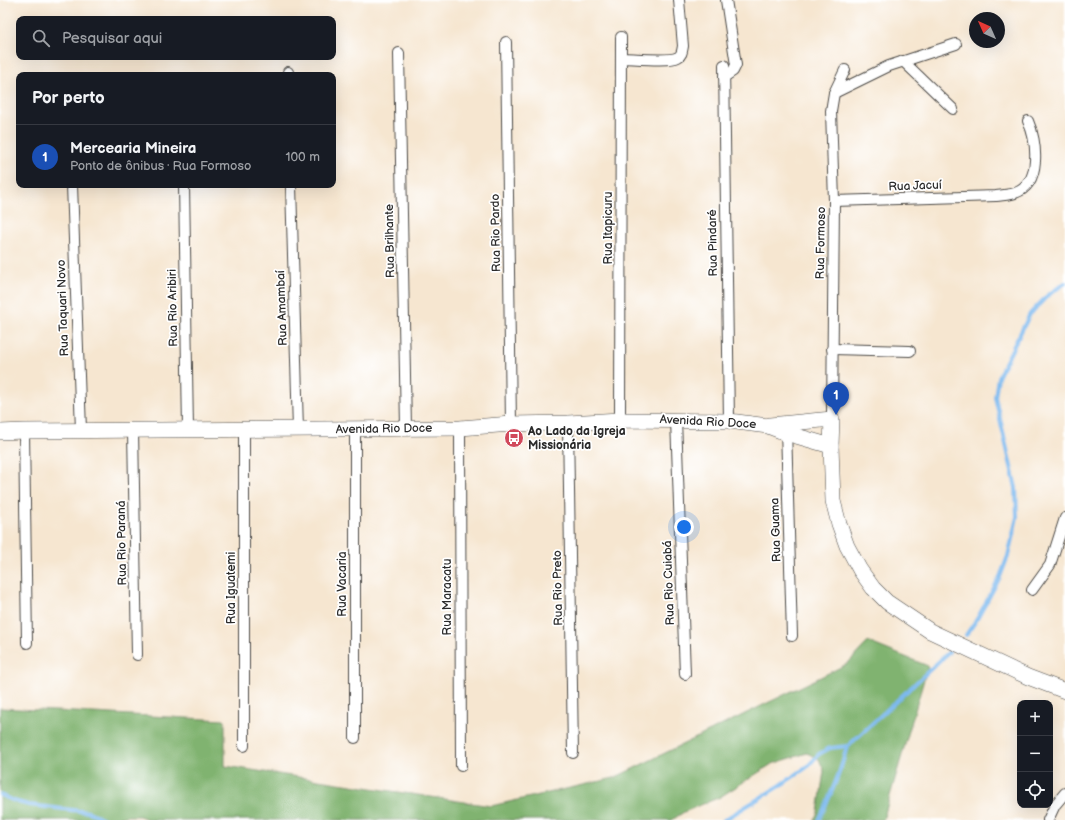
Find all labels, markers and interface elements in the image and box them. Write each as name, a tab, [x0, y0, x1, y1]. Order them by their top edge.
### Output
north arrow	[969, 12, 1005, 48]
search box	[16, 16, 336, 60]
icon: search	[30, 27, 52, 49]
text: Pesquisar aqui	[62, 29, 162, 48]
text: Por perto	[32, 88, 105, 108]
text: Mercearia Mineira	[70, 139, 196, 158]
text: 1	[42, 149, 48, 165]
text: 100 m	[285, 149, 320, 165]
text: Ponto de ônibus · Rua Formoso	[70, 158, 251, 174]
street label: Rua Jacuí	[888, 178, 942, 194]
street label: Rua Itapicuru	[601, 192, 616, 264]
street label: Rua Rio Pardo	[488, 194, 504, 272]
street label: Rua Brilhante	[382, 204, 398, 278]
street label: Rua Formoso	[813, 206, 829, 279]
street label: Rua Pindaré	[705, 209, 721, 277]
street label: Rua Taquari Novo	[54, 259, 72, 357]
street label: Rua Rio Aribiri	[165, 269, 181, 347]
street label: Rua Amambaí	[273, 270, 291, 346]
pin: 1	[823, 382, 849, 415]
street label: Avenida Rio Doce	[659, 412, 757, 432]
street label: Avenida Rio Doce	[336, 421, 432, 437]
place label: Ao Lado da Igreja Missionária	[527, 424, 626, 453]
bus stop icon: Ao Lado da Igreja Missionária	[503, 427, 525, 449]
street label: Rua Guama	[767, 497, 785, 562]
street label: Rua Rio Paraná	[114, 500, 130, 586]
your location	[674, 517, 694, 537]
street label: Rua Rio Cuiabá	[660, 540, 678, 626]
street label: Rua Rio Preto	[550, 550, 566, 626]
street label: Rua Vacaria	[335, 551, 350, 617]
street label: Rua Iguatemi	[224, 552, 239, 624]
street label: Rua Maracatu	[440, 559, 455, 635]
map controls	[1017, 700, 1053, 808]
button: +	[1017, 700, 1053, 736]
button: −	[1017, 736, 1053, 772]
button: locate	[1017, 772, 1053, 808]

